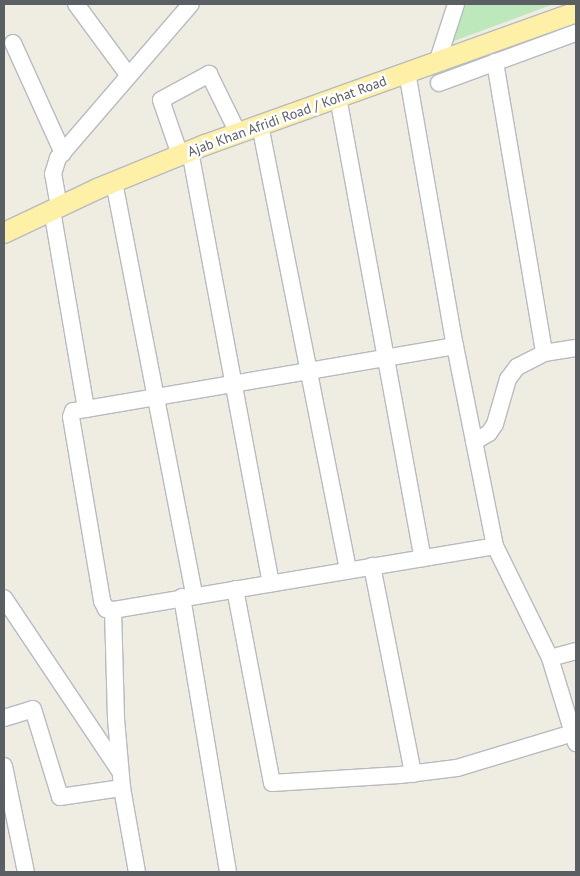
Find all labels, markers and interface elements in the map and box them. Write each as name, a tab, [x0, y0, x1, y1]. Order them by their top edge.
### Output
street label: Ajab Khan Afridi Road / Kohat Road	[185, 72, 389, 160]

